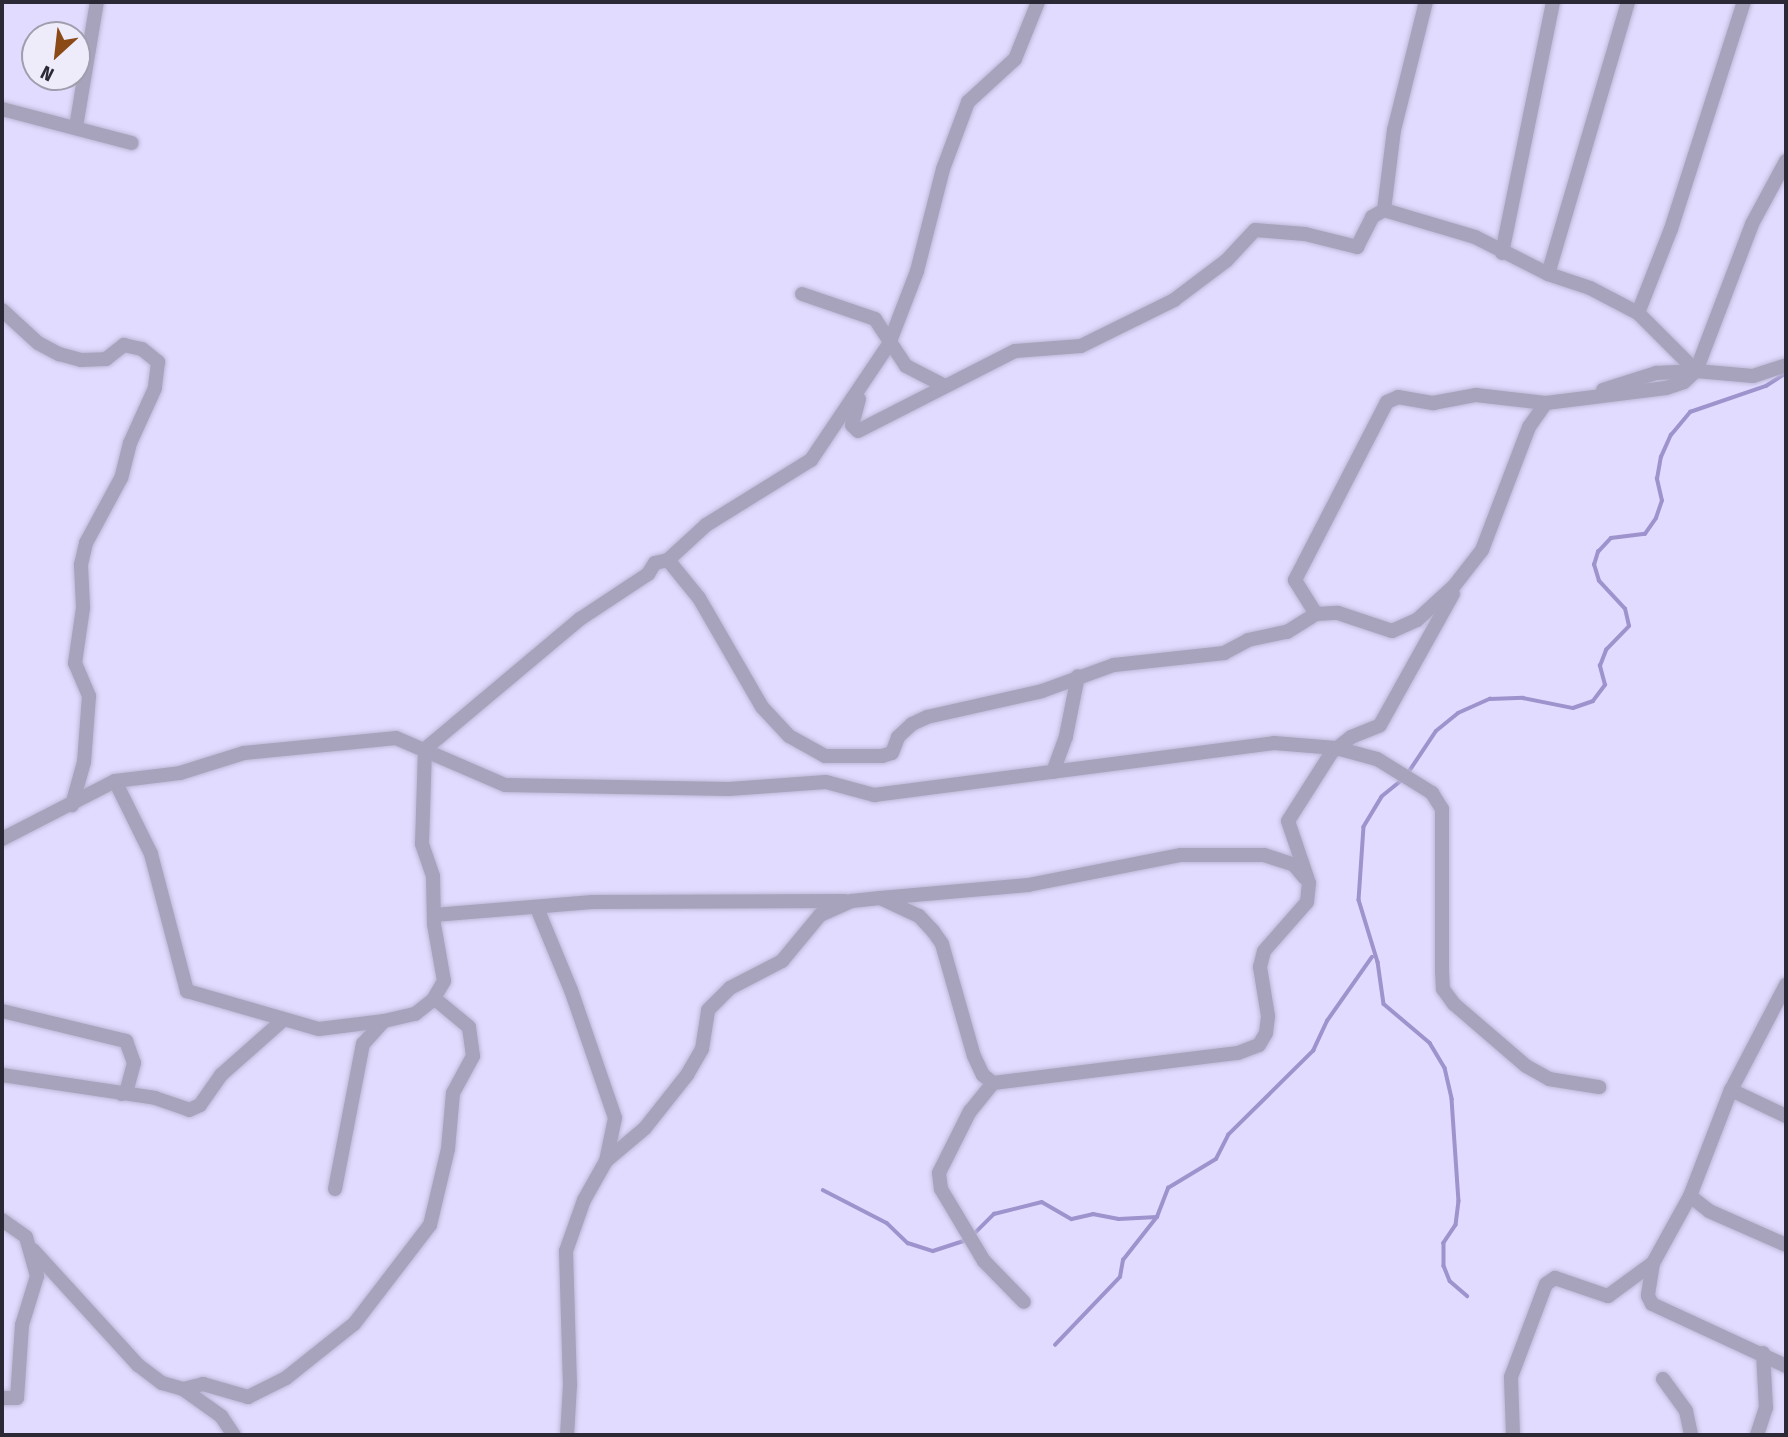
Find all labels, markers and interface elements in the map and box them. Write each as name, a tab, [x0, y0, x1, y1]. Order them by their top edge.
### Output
north arrow	[21, 21, 91, 91]
text: N	[37, 61, 57, 86]

